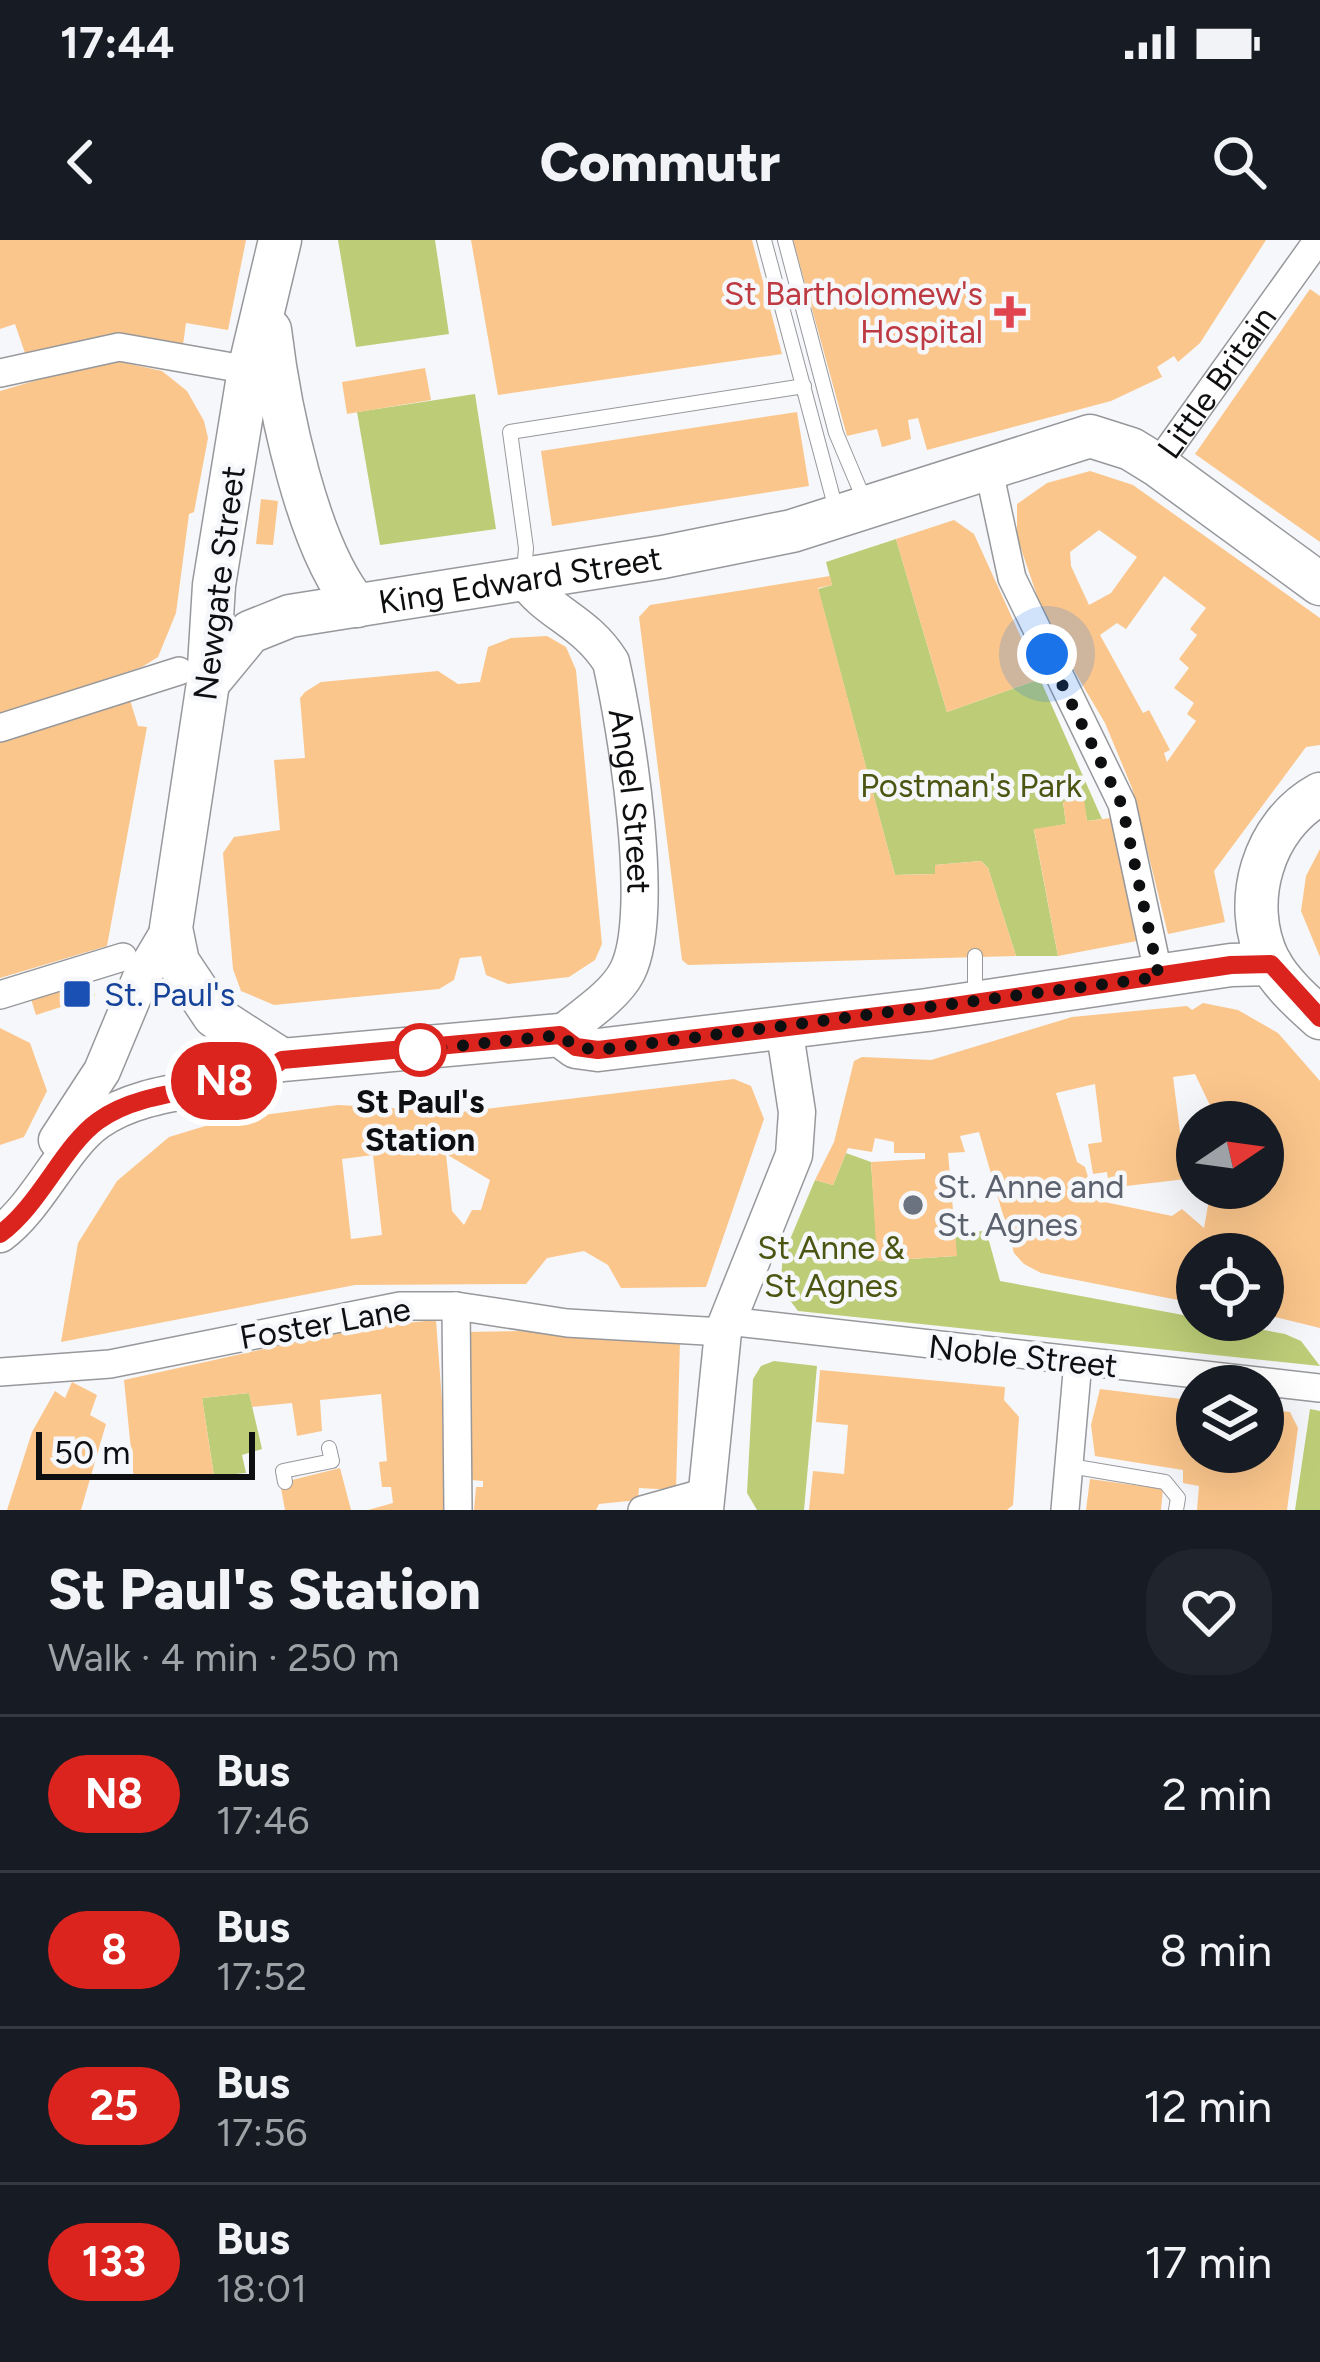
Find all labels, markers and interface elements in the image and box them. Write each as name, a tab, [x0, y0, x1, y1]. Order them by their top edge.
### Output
text: 17:44	[60, 15, 175, 69]
icon: back	[48, 129, 114, 195]
icon: search	[1206, 129, 1272, 195]
text: Commutr	[540, 130, 780, 195]
place label: St Bartholomew's Hospital	[724, 274, 983, 351]
marker: St Bartholomew's Hospital	[994, 296, 1026, 328]
street label: Little Britain	[1149, 299, 1284, 466]
street label: Newgate Street	[185, 464, 253, 702]
street label: King Edward Street	[376, 538, 664, 621]
your location	[1017, 624, 1077, 684]
street label: Angel Street	[601, 705, 659, 894]
park label: Postman's Park	[860, 766, 1082, 805]
place label: St. Paul's	[104, 975, 235, 1014]
marker: St. Paul's	[61, 978, 93, 1010]
marker: St Paul's Station	[395, 1025, 445, 1075]
line badge: N8	[170, 1042, 278, 1120]
text: N8	[195, 1055, 253, 1106]
place label: St Paul's Station	[356, 1082, 484, 1159]
north arrow	[1176, 1101, 1284, 1209]
map controls	[1176, 1101, 1284, 1473]
place label: St. Anne and St. Agnes	[937, 1167, 1125, 1244]
marker: St. Anne and St. Agnes	[900, 1192, 926, 1218]
park label: St Anne & St Agnes	[757, 1228, 905, 1305]
button: locate	[1176, 1233, 1284, 1341]
street label: Foster Lane	[237, 1289, 413, 1357]
street label: Noble Street	[927, 1327, 1119, 1385]
button: layers	[1176, 1365, 1284, 1473]
scale bar	[36, 1426, 255, 1479]
text: 50 m	[54, 1433, 130, 1472]
button: heart	[1146, 1549, 1272, 1675]
text: St Paul's Station	[48, 1555, 481, 1623]
text: Walk · 4 min · 250 m	[48, 1634, 399, 1681]
text: Bus	[216, 1743, 290, 1797]
text: 2 min	[1162, 1767, 1272, 1821]
text: N8	[85, 1768, 143, 1819]
text: 17:46	[216, 1797, 309, 1844]
text: Bus	[216, 1899, 290, 1953]
text: 8 min	[1159, 1923, 1272, 1977]
text: 8	[101, 1924, 127, 1975]
text: 17:52	[216, 1953, 307, 2000]
text: Bus	[216, 2055, 290, 2109]
text: 12 min	[1143, 2079, 1272, 2133]
text: 25	[90, 2080, 138, 2131]
text: 17:56	[216, 2109, 307, 2156]
text: Bus	[216, 2211, 290, 2265]
text: 17 min	[1144, 2235, 1272, 2289]
text: 133	[82, 2236, 146, 2287]
text: 18:01	[216, 2265, 307, 2312]

